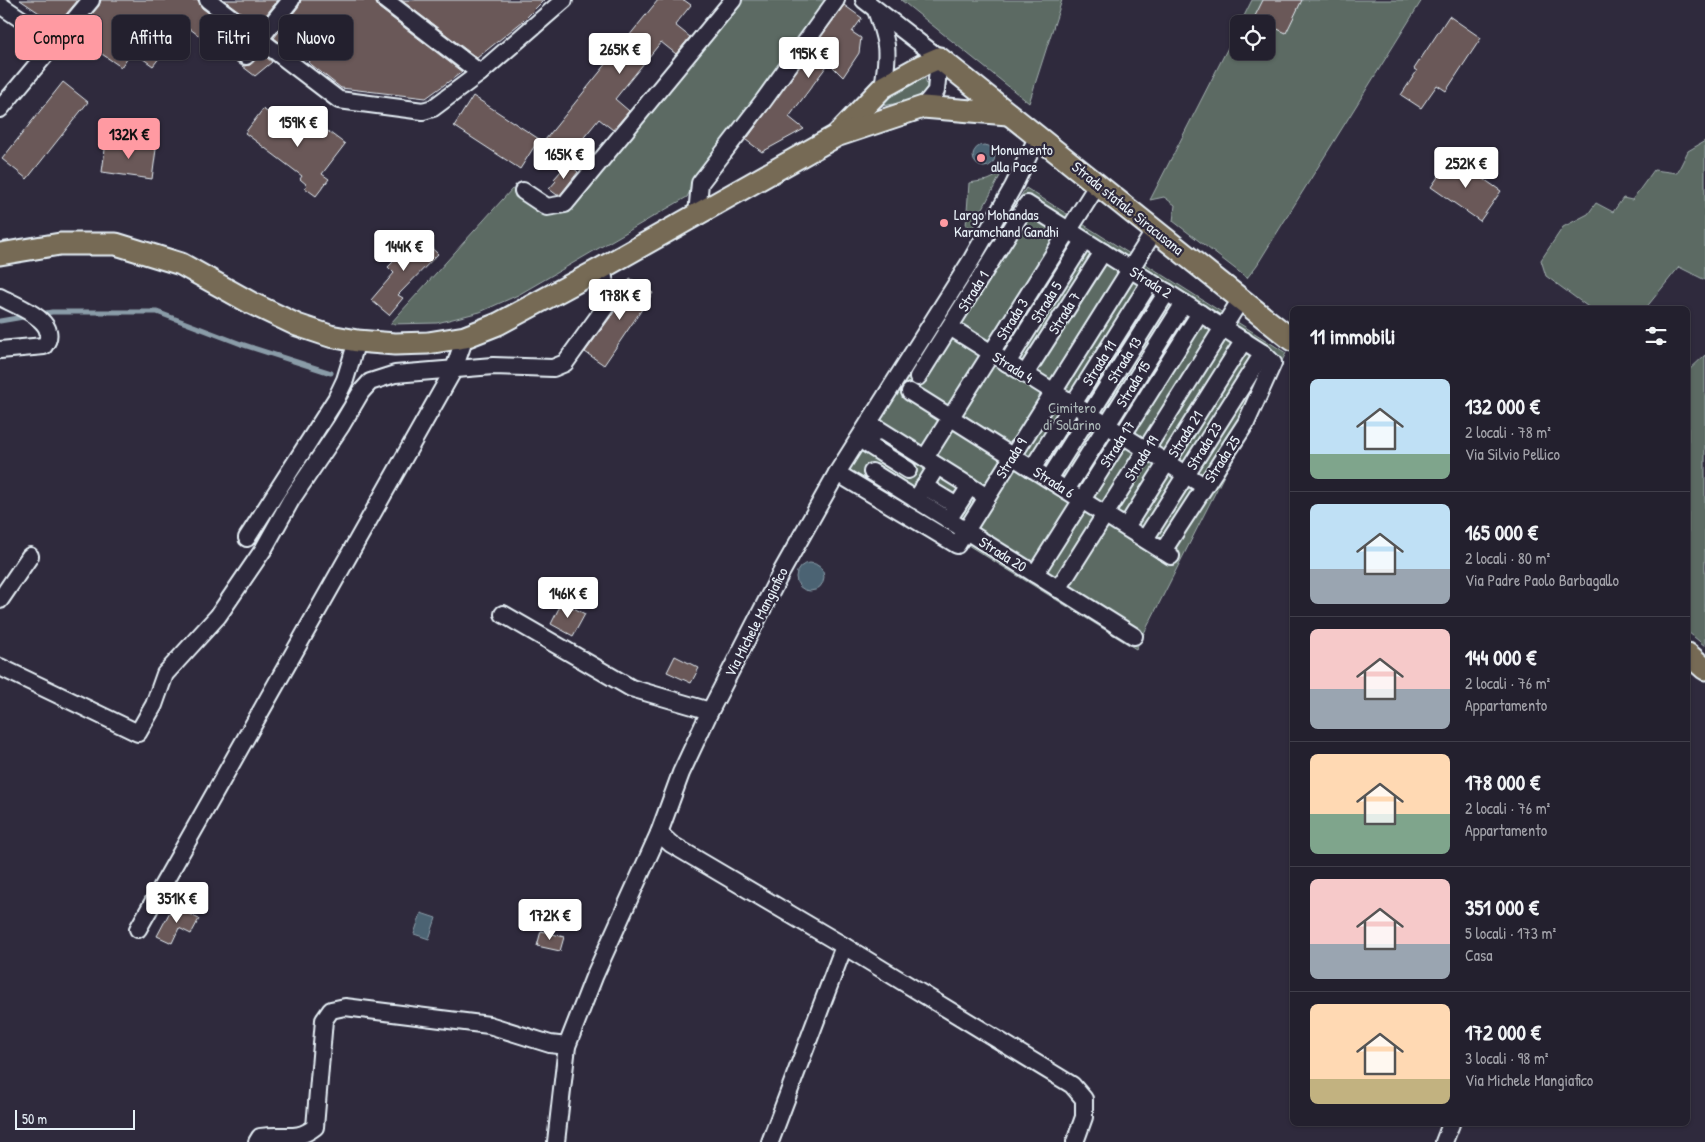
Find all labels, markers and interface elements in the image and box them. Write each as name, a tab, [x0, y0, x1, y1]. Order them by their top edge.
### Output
chip: Compra	[15, 15, 102, 60]
chip: Affitta	[112, 15, 190, 60]
chip: Filtri	[200, 15, 269, 60]
chip: Nuovo	[279, 15, 353, 60]
map controls	[1230, 15, 1275, 60]
button: locate	[1230, 15, 1275, 60]
pin: 265K €	[579, 32, 661, 75]
pin: 195K €	[768, 36, 850, 79]
text: 265K €	[600, 38, 640, 60]
text: 195K €	[790, 42, 828, 64]
pin: 159K €	[257, 106, 339, 148]
text: 159K €	[279, 111, 317, 133]
pin: 132K €	[88, 118, 170, 160]
text: 132K €	[109, 123, 149, 145]
pin: 165K €	[523, 138, 605, 180]
place label: Monumento alla Pace	[991, 139, 1053, 177]
text: 165K €	[545, 143, 583, 165]
pin: 252K €	[1425, 146, 1507, 189]
marker: Monumento alla Pace	[975, 152, 987, 164]
text: 252K €	[1445, 152, 1487, 174]
street label: Strada statale Siracusana	[1068, 156, 1188, 260]
place label: Largo Mohandas Karamchand Gandhi	[954, 204, 1059, 242]
marker: Largo Mohandas Karamchand Gandhi	[938, 217, 950, 229]
pin: 144K €	[363, 230, 445, 272]
text: 144K €	[385, 235, 423, 257]
street label: Strada 2	[1126, 261, 1176, 303]
street label: Strada 1	[952, 267, 994, 315]
street label: Strada 5	[1025, 277, 1067, 327]
pin: 178K €	[579, 278, 661, 321]
text: 178K €	[600, 284, 640, 306]
street label: Strada 7	[1043, 288, 1085, 338]
street label: Strada 3	[991, 294, 1033, 344]
text: 11 immobili	[1310, 322, 1395, 351]
icon: filters	[1642, 322, 1670, 350]
street label: Strada 13	[1102, 333, 1147, 387]
street label: Strada 11	[1077, 336, 1121, 390]
street label: Strada 4	[989, 346, 1038, 388]
street label: Strada 15	[1111, 356, 1156, 411]
text: 132 000 €	[1465, 392, 1540, 421]
park label: Cimitero di Solarino	[1043, 397, 1101, 435]
icon: home	[1350, 399, 1410, 459]
street label: Strada 21	[1162, 407, 1208, 461]
street label: Strada 17	[1094, 416, 1140, 472]
street label: Strada 23	[1181, 418, 1227, 474]
text: 2 locali · 78 m²	[1465, 421, 1551, 443]
street label: Strada 19	[1119, 431, 1163, 485]
street label: Strada 25	[1199, 431, 1245, 487]
street label: Strada 9	[990, 433, 1032, 482]
text: Via Silvio Pellico	[1465, 443, 1560, 465]
street label: Strada 6	[1029, 461, 1079, 503]
text: 165 000 €	[1465, 518, 1538, 547]
icon: home	[1350, 524, 1410, 584]
street label: Strada 20	[975, 531, 1031, 577]
text: 2 locali · 80 m²	[1465, 547, 1550, 569]
street label: Via Michele Mangiafico	[719, 564, 793, 680]
text: Via Padre Paolo Barbagallo	[1465, 569, 1619, 591]
pin: 146K €	[527, 576, 609, 619]
text: 146K €	[549, 582, 587, 604]
text: 144 000 €	[1465, 643, 1536, 672]
icon: home	[1350, 649, 1410, 709]
text: 2 locali · 76 m²	[1465, 672, 1550, 694]
text: Appartamento	[1465, 694, 1547, 716]
text: 178 000 €	[1465, 768, 1540, 797]
icon: home	[1350, 774, 1410, 834]
text: 2 locali · 76 m²	[1465, 797, 1550, 819]
text: Appartamento	[1465, 819, 1547, 841]
pin: 351K €	[136, 882, 218, 924]
text: 351K €	[157, 887, 197, 909]
text: 351 000 €	[1465, 893, 1539, 922]
pin: 172K €	[509, 898, 591, 941]
icon: home	[1350, 899, 1410, 959]
text: 172K €	[530, 904, 570, 926]
text: 5 locali · 173 m²	[1465, 922, 1556, 944]
text: Casa	[1465, 944, 1492, 966]
text: 172 000 €	[1465, 1018, 1541, 1047]
icon: home	[1350, 1024, 1410, 1084]
text: 3 locali · 98 m²	[1465, 1047, 1548, 1069]
text: Via Michele Mangiafico	[1465, 1069, 1593, 1091]
scale bar	[15, 1107, 135, 1130]
text: 50 m	[22, 1109, 47, 1128]

